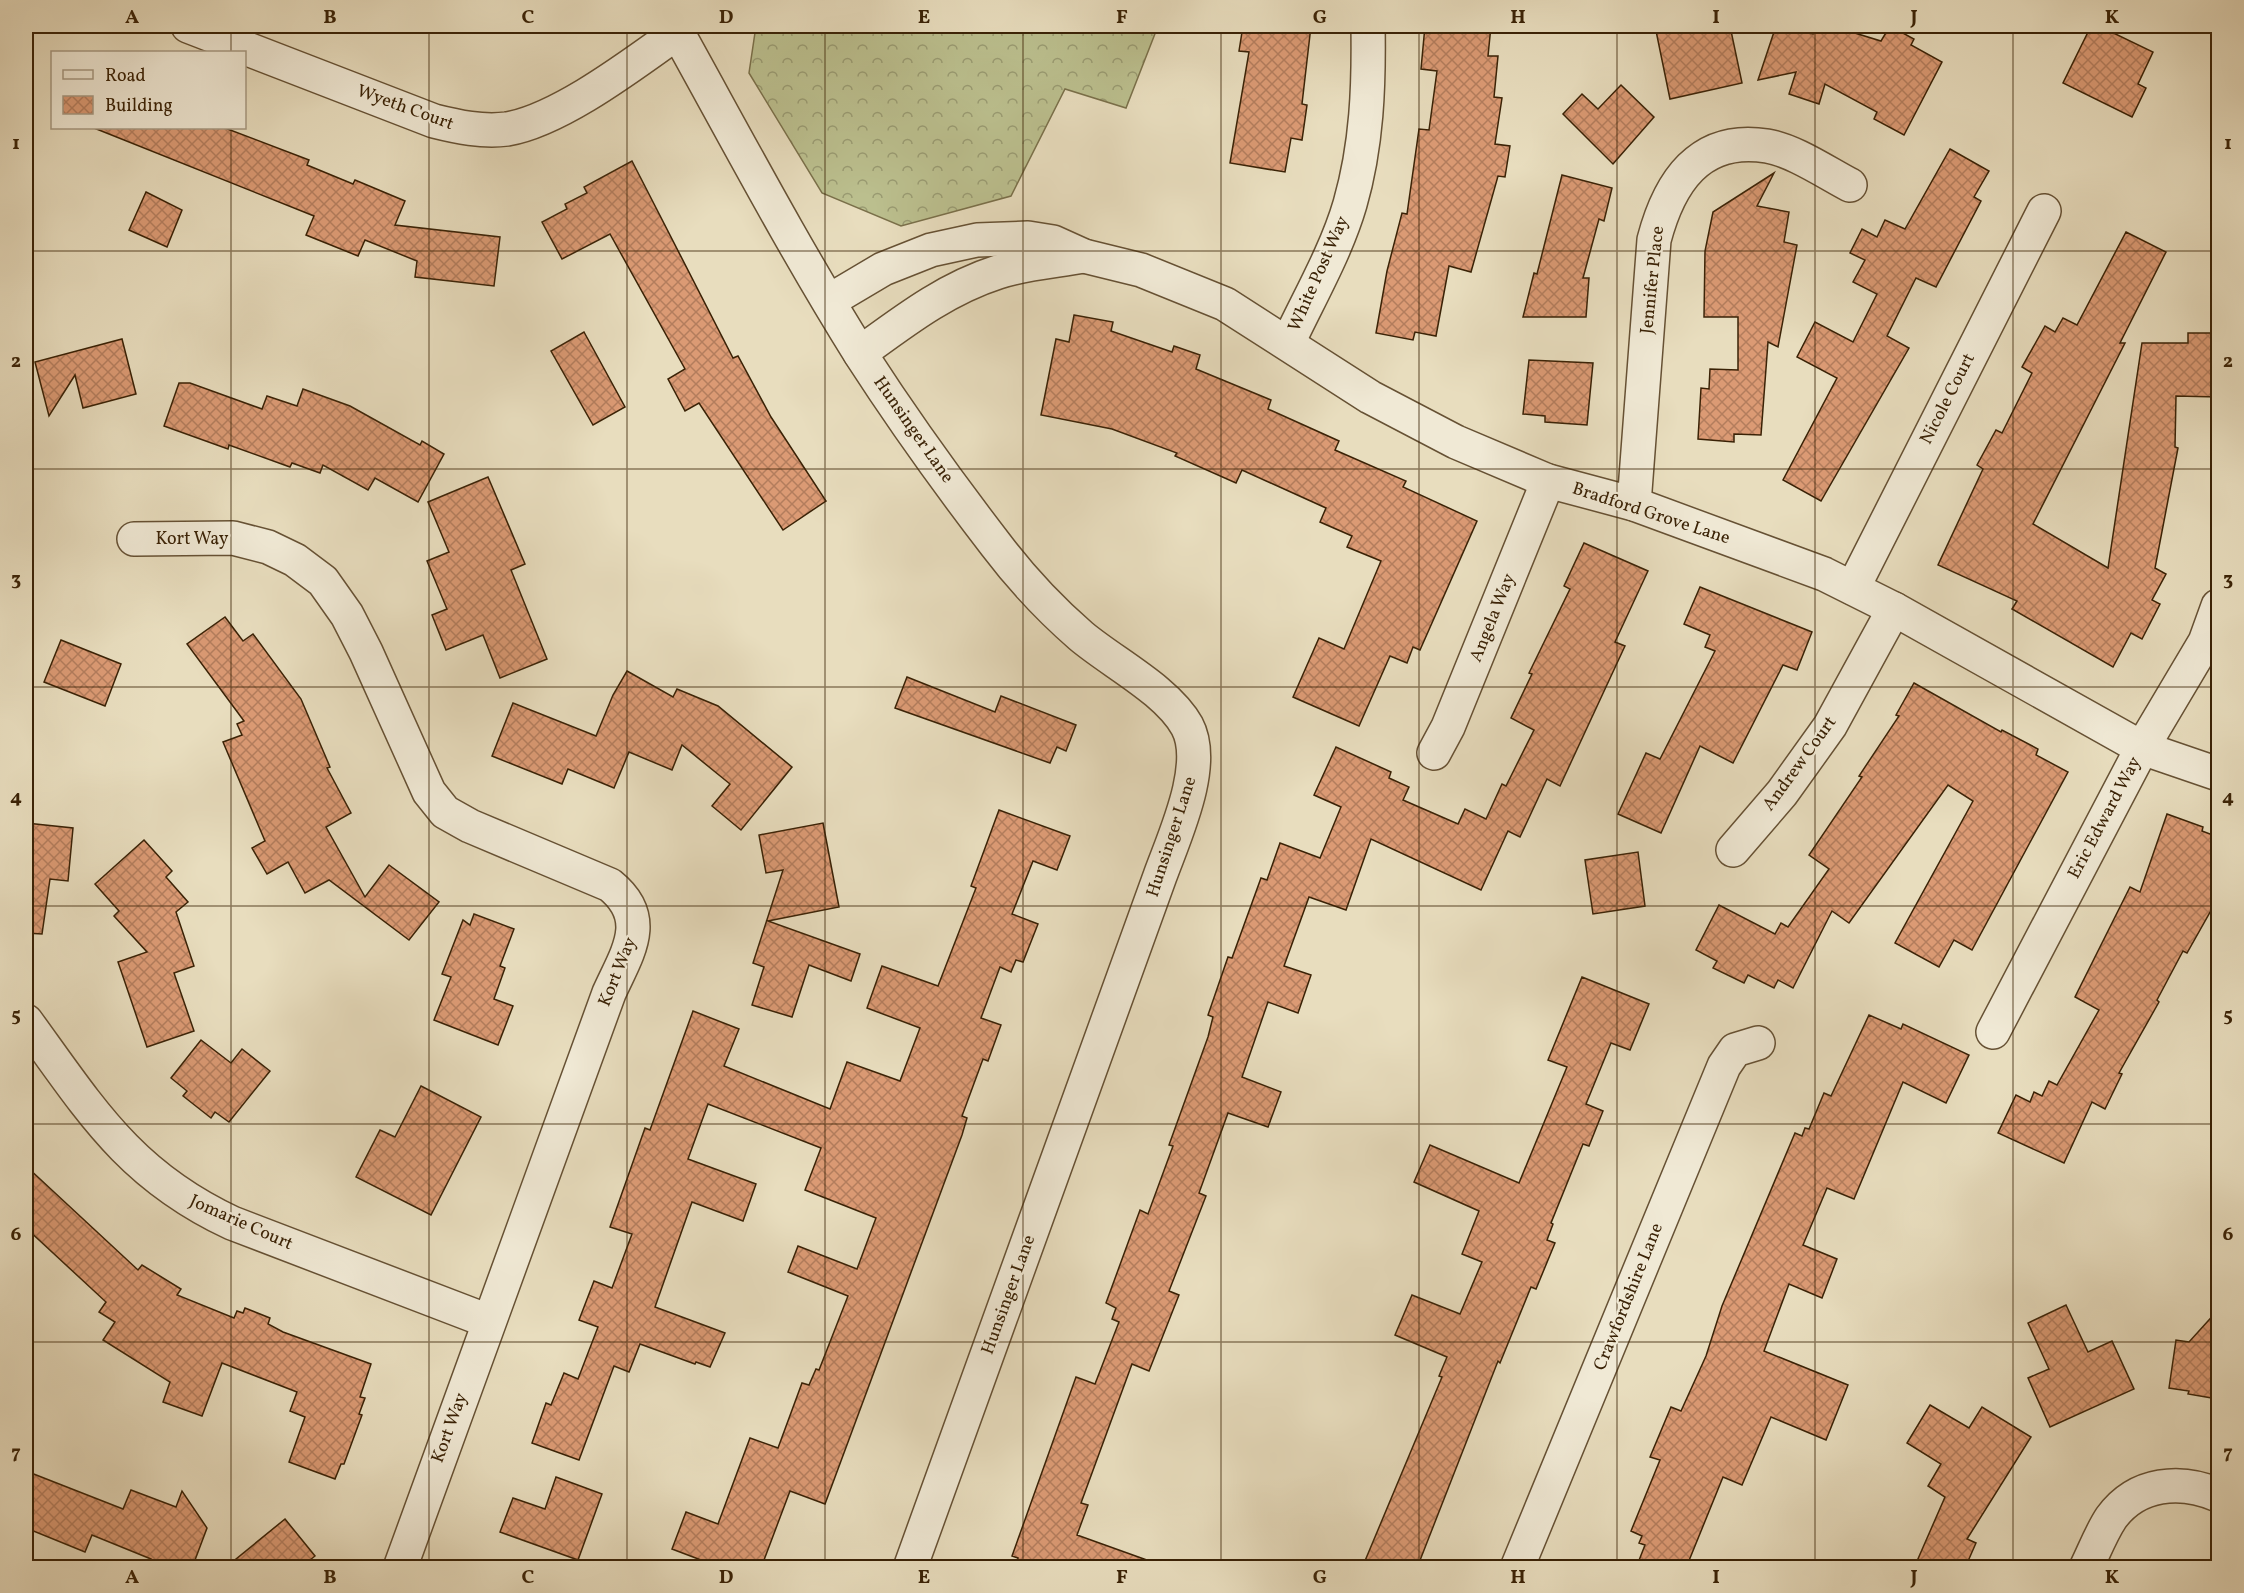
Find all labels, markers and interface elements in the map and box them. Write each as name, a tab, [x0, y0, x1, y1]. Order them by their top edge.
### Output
text: A	[125, 4, 139, 32]
text: B	[323, 4, 337, 32]
text: C	[522, 4, 535, 32]
text: D	[719, 4, 733, 32]
text: E	[918, 4, 930, 32]
text: F	[1116, 4, 1128, 32]
text: G	[1313, 4, 1327, 32]
text: H	[1510, 4, 1526, 32]
text: I	[1712, 4, 1720, 32]
text: J	[1909, 4, 1918, 32]
text: K	[2105, 4, 2120, 32]
legend	[51, 51, 246, 129]
text: Road	[105, 64, 146, 89]
street label: Wyeth Court	[353, 79, 457, 137]
text: Building	[105, 94, 173, 119]
text: 1	[12, 130, 20, 158]
text: 1	[2224, 130, 2232, 158]
street label: White Post Way	[1282, 212, 1356, 336]
street label: Jennifer Place	[1635, 225, 1671, 335]
text: 2	[11, 348, 21, 376]
text: 2	[2223, 348, 2233, 376]
street label: Nicole Court	[1914, 349, 1982, 449]
street label: Hunsinger Lane	[867, 371, 959, 489]
street label: Bradford Grove Lane	[1569, 477, 1733, 551]
street label: Kort Way	[156, 527, 229, 552]
text: 3	[11, 566, 21, 594]
text: 3	[2223, 566, 2233, 594]
street label: Angela Way	[1464, 570, 1522, 666]
street label: Andrew Court	[1757, 711, 1843, 817]
street label: Eric Edward Way	[2062, 752, 2148, 883]
street label: Hunsinger Lane	[1141, 773, 1203, 901]
text: 4	[10, 784, 22, 812]
text: 4	[2222, 784, 2234, 812]
street label: Kort Way	[593, 933, 643, 1010]
text: 5	[11, 1002, 21, 1030]
text: 5	[2223, 1002, 2233, 1030]
street label: Jomarie Court	[185, 1189, 297, 1257]
street label: Crawfordshire Lane	[1588, 1220, 1670, 1374]
text: 6	[11, 1221, 22, 1249]
text: 6	[2223, 1221, 2234, 1249]
street label: Hunsinger Lane	[976, 1232, 1042, 1358]
street label: Kort Way	[426, 1389, 474, 1467]
text: 7	[11, 1439, 21, 1467]
text: 7	[2223, 1439, 2233, 1467]
text: A	[125, 1564, 139, 1592]
text: B	[323, 1564, 337, 1592]
text: C	[522, 1564, 535, 1592]
text: D	[719, 1564, 733, 1592]
text: E	[918, 1564, 930, 1592]
text: F	[1116, 1564, 1128, 1592]
text: G	[1313, 1564, 1327, 1592]
text: H	[1510, 1564, 1526, 1592]
text: I	[1712, 1564, 1720, 1592]
text: J	[1909, 1564, 1918, 1592]
text: K	[2105, 1564, 2120, 1592]

